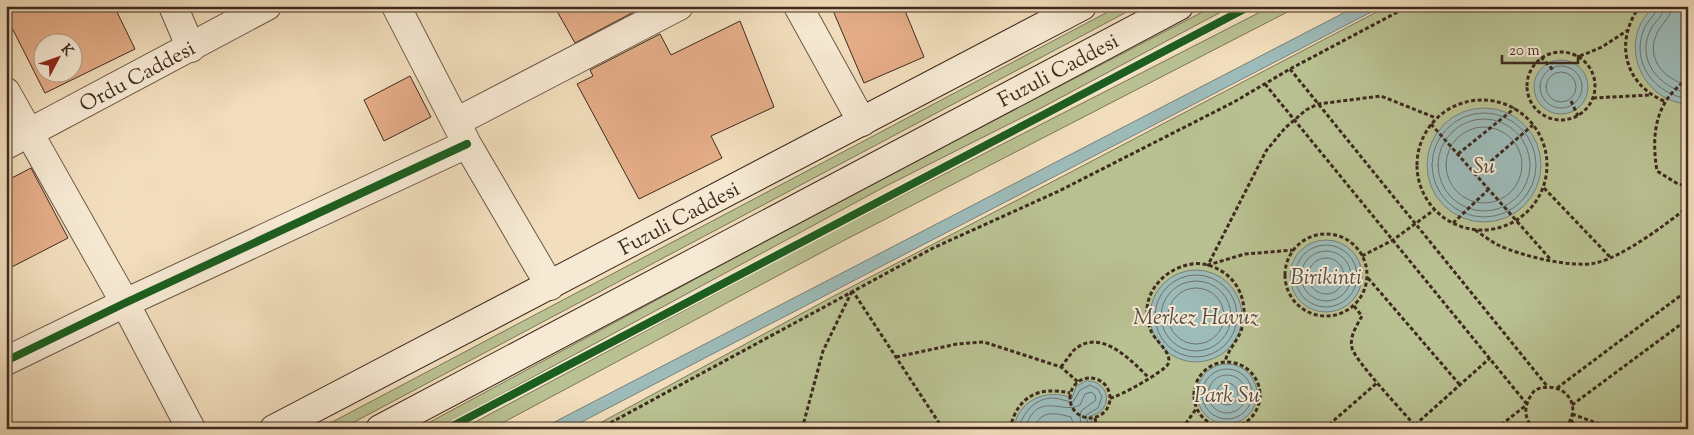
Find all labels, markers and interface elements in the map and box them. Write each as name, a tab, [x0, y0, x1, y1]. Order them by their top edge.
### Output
street label: Fuzuli Caddesi	[993, 27, 1125, 116]
north arrow	[32, 32, 82, 82]
scale bar	[1502, 32, 1578, 64]
street label: Ordu Caddesi	[75, 35, 201, 121]
text: K	[55, 40, 78, 62]
text: 20 m	[1509, 41, 1540, 62]
water label: Su	[1473, 152, 1496, 184]
street label: Fuzuli Caddesi	[614, 175, 746, 264]
water label: Birikinti	[1290, 263, 1362, 295]
water label: Merkez Havuz	[1133, 303, 1259, 335]
water label: Park Su	[1194, 381, 1260, 413]

